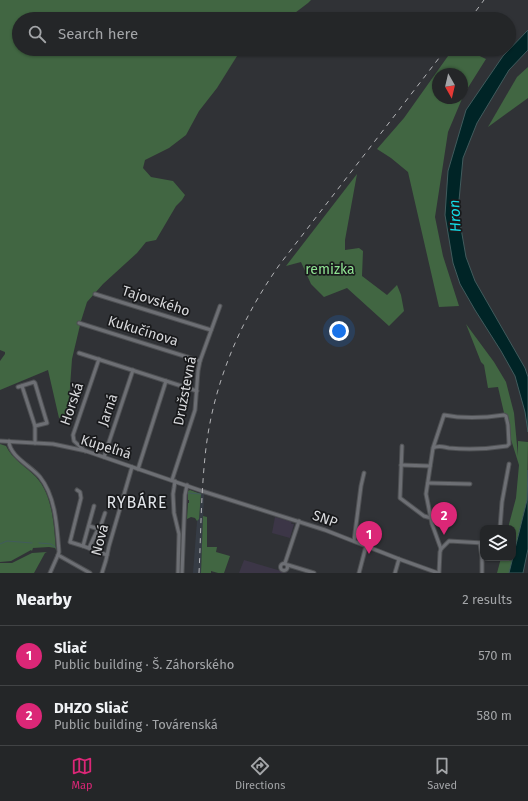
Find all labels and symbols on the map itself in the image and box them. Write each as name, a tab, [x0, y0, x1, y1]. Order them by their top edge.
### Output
north arrow	[432, 68, 468, 104]
water label: Hron	[445, 199, 465, 233]
park label: remizka	[305, 261, 355, 278]
street label: Tajovského	[120, 282, 192, 320]
street label: Kukučínova	[106, 312, 180, 350]
your location	[329, 321, 349, 341]
street label: Družstevná	[170, 355, 200, 427]
street label: Horská	[57, 380, 87, 428]
street label: Jarná	[95, 392, 121, 428]
street label: Kúpeľná	[79, 431, 133, 463]
district label: RYBÁRE	[106, 492, 168, 512]
pin: 2	[431, 502, 457, 535]
street label: SNP	[310, 507, 340, 531]
pin: 1	[356, 521, 382, 554]
street label: Nová	[88, 522, 112, 558]

